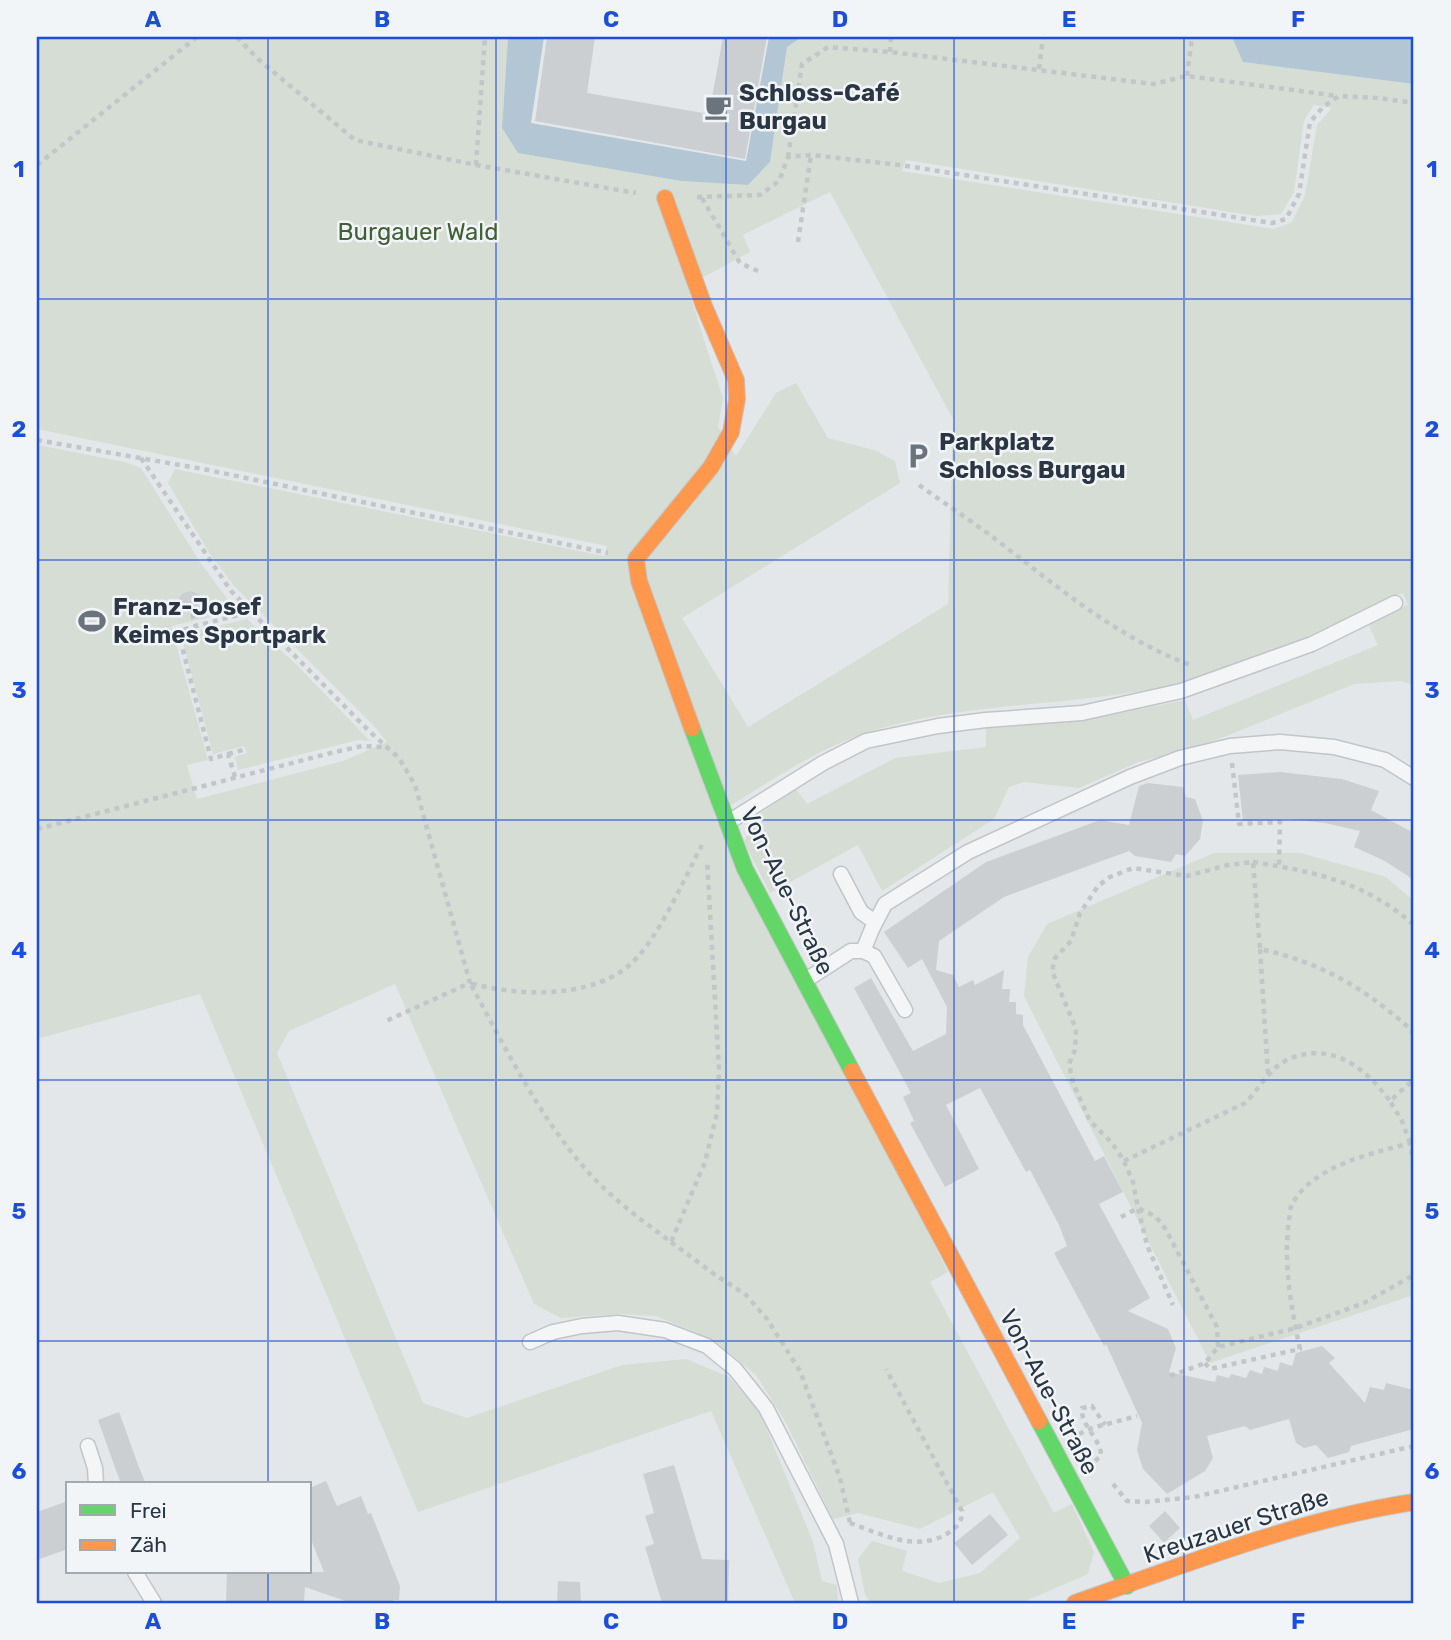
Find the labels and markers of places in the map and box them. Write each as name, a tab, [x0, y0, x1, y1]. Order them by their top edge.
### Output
place label: Schloss-Café Burgau	[739, 79, 900, 135]
cafe icon: Schloss-Café Burgau	[703, 92, 733, 122]
place label: Parkplatz Schloss Burgau	[939, 428, 1126, 484]
parking icon: Parkplatz Schloss Burgau	[903, 441, 933, 471]
place label: Franz-Josef Keimes Sportpark	[113, 593, 326, 649]
sports icon: Franz-Josef Keimes Sportpark	[77, 606, 107, 636]

